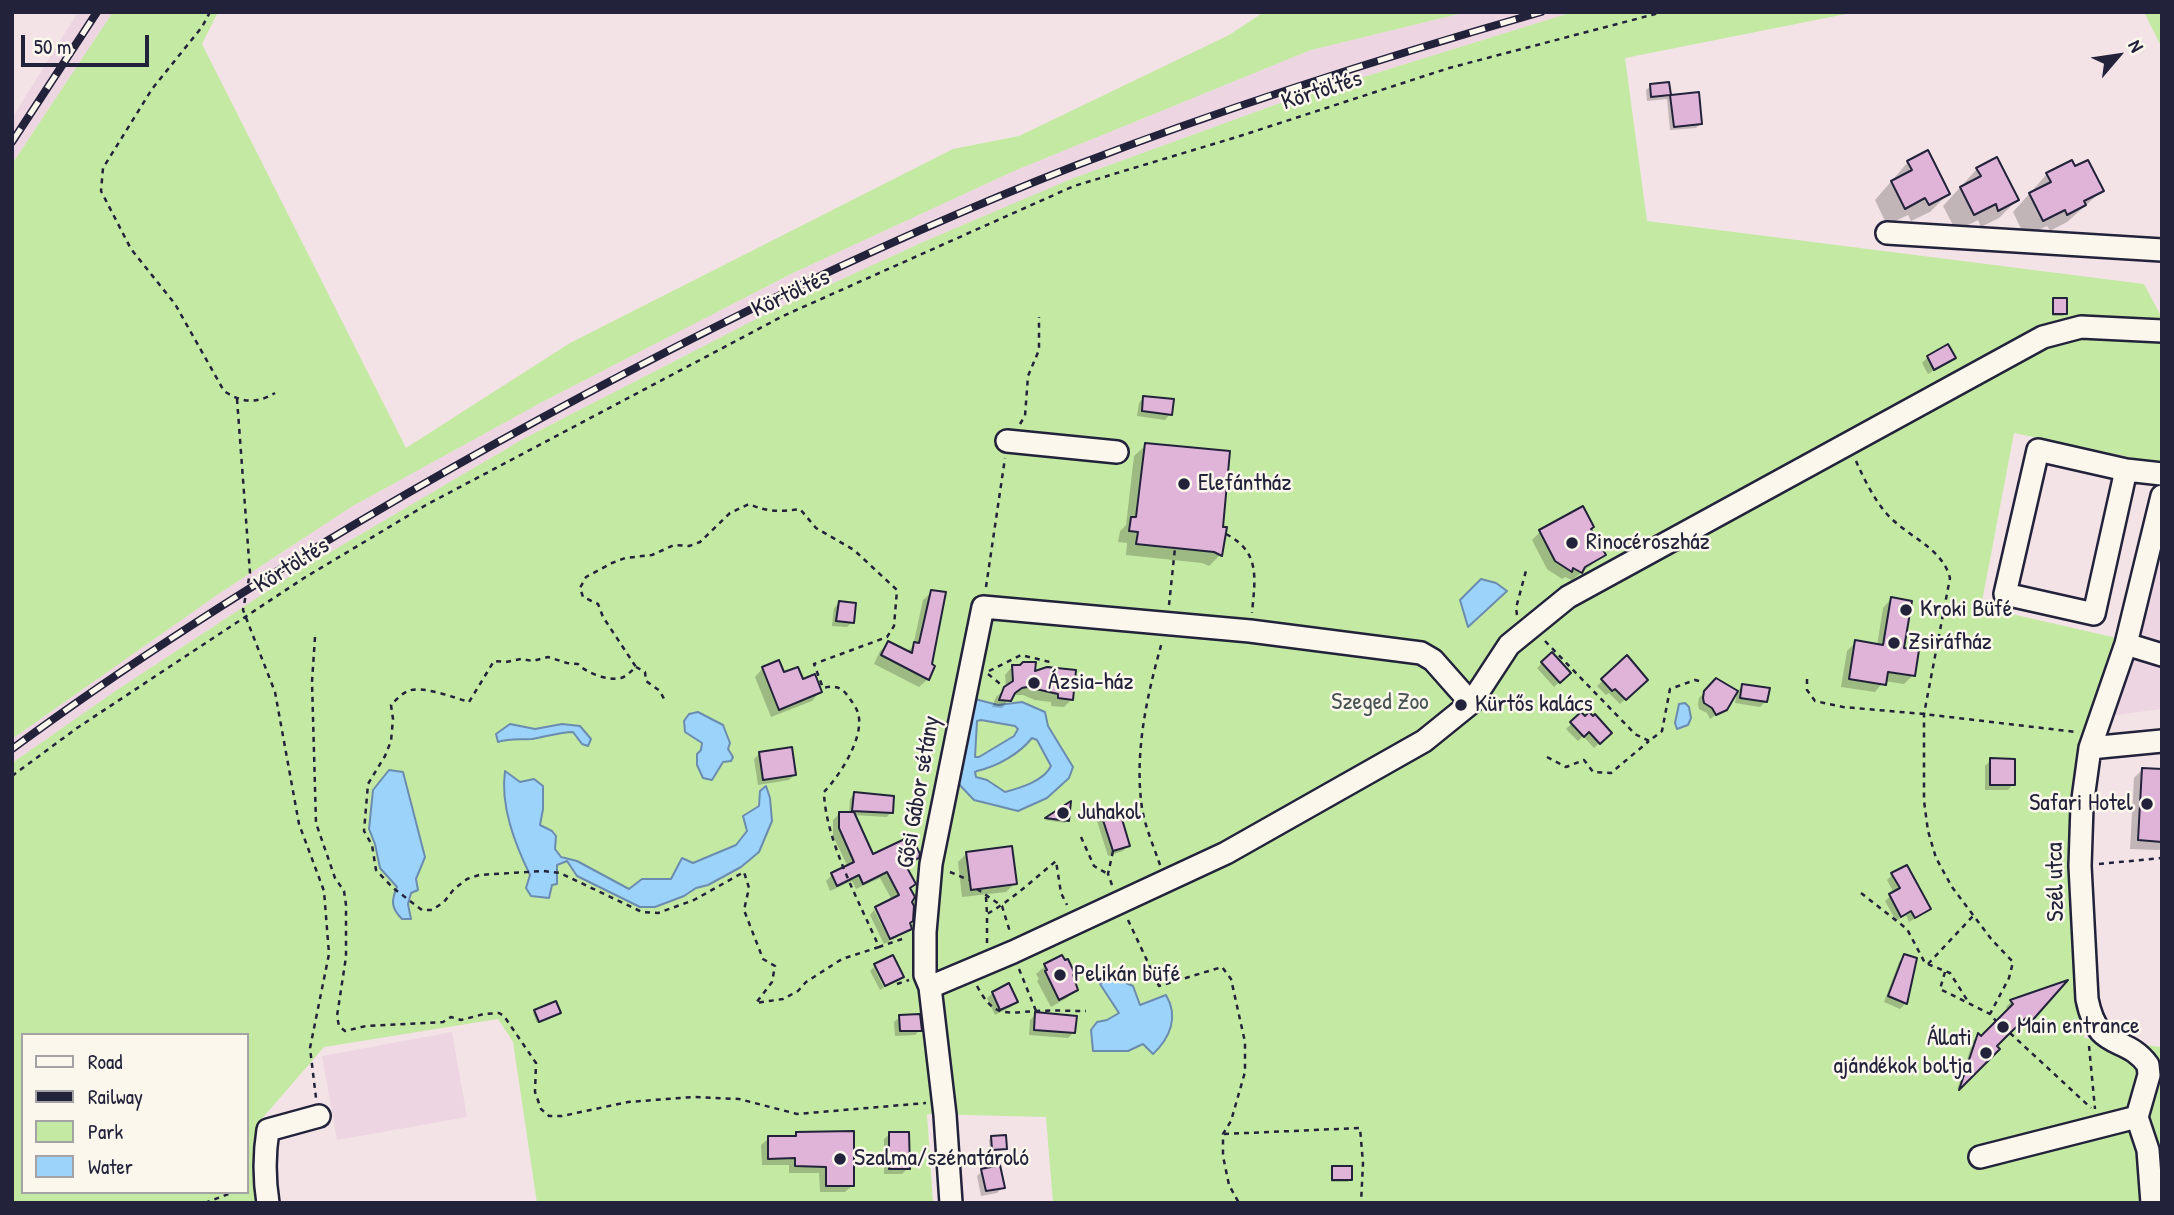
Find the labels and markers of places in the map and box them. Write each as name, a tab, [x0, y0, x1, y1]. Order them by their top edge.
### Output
place label: Elefántház	[1198, 470, 1291, 498]
marker: Elefántház	[1176, 476, 1192, 492]
place label: Rinocéroszház	[1586, 529, 1710, 557]
marker: Rinocéroszház	[1564, 535, 1580, 551]
place label: Kroki Büfé	[1920, 596, 2012, 624]
marker: Kroki Büfé	[1898, 602, 1914, 618]
place label: Zsiráfház	[1908, 629, 1992, 657]
marker: Zsiráfház	[1886, 635, 1902, 651]
place label: Ázsia-ház	[1048, 669, 1133, 697]
marker: Ázsia-ház	[1026, 675, 1042, 691]
place label: Kürtős kalács	[1475, 691, 1593, 719]
marker: Kürtős kalács	[1453, 697, 1469, 713]
place label: Safari Hotel	[2029, 790, 2133, 818]
marker: Safari Hotel	[2139, 796, 2155, 812]
place label: Juhakol	[1077, 799, 1141, 827]
marker: Juhakol	[1055, 805, 1071, 821]
place label: Pelikán büfé	[1074, 961, 1180, 989]
marker: Pelikán büfé	[1052, 967, 1068, 983]
place label: Main entrance	[2017, 1013, 2139, 1041]
marker: Main entrance	[1995, 1019, 2011, 1035]
place label: Állati ajándékok boltja	[1833, 1025, 1972, 1081]
marker: Állati ajándékok boltja	[1978, 1045, 1994, 1061]
place label: Szalma/szénatároló	[854, 1145, 1029, 1173]
marker: Szalma/szénatároló	[832, 1151, 848, 1167]

